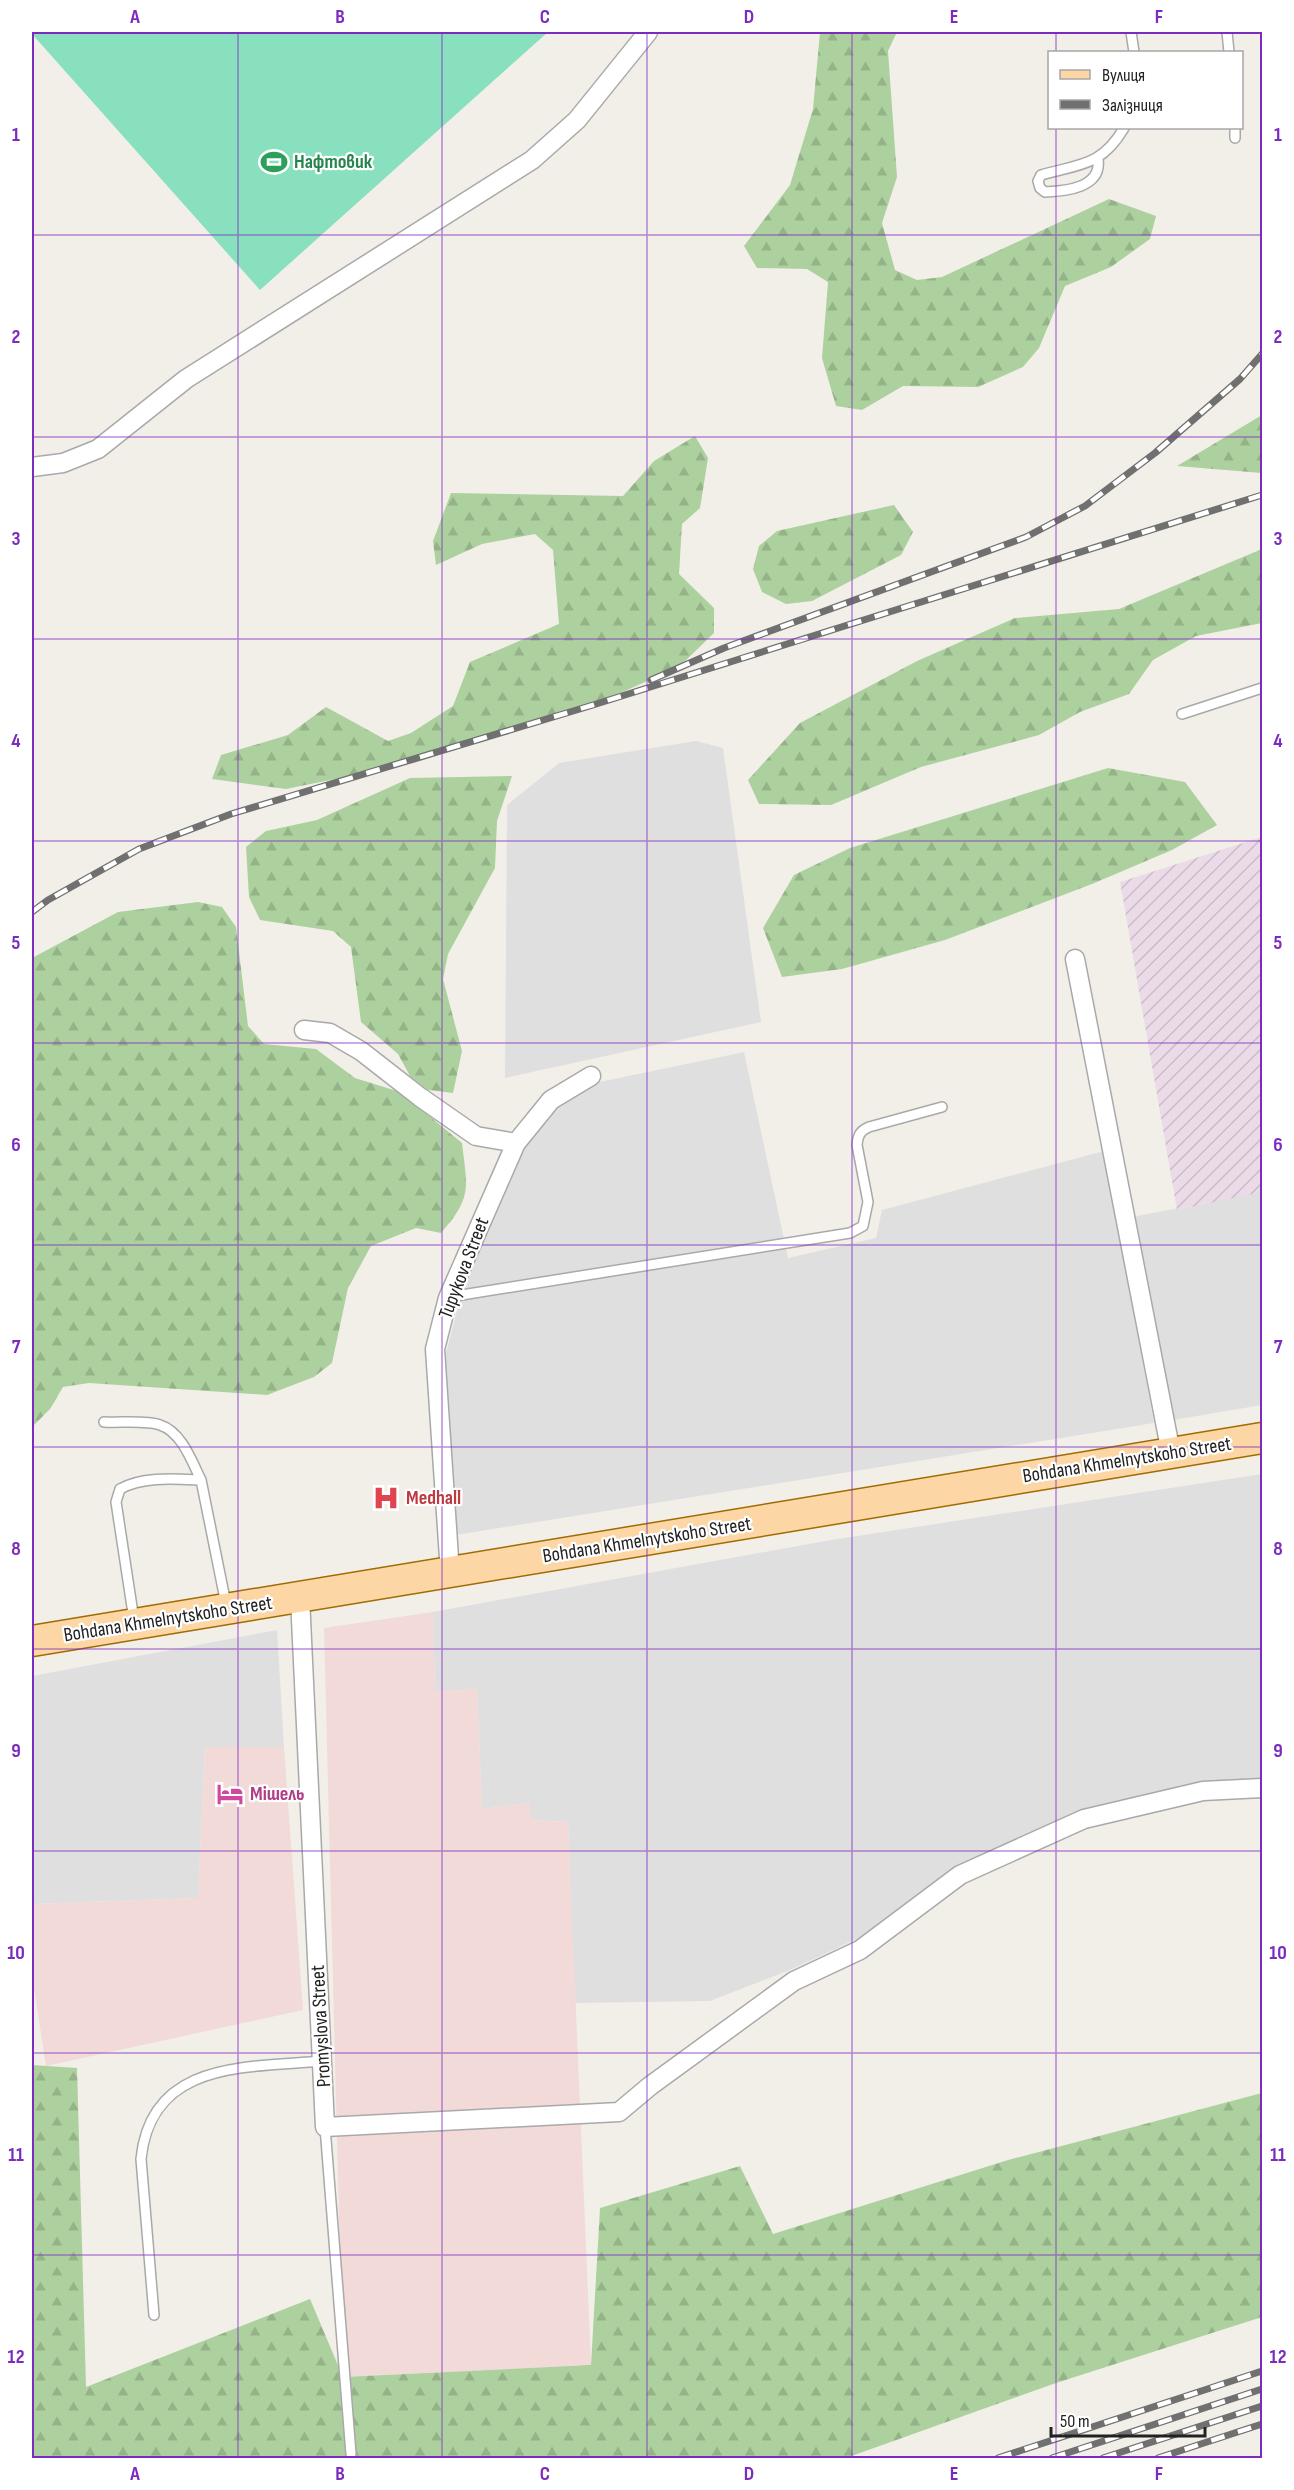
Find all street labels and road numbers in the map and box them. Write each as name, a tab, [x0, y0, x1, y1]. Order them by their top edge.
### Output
street label: Tupykova Street	[434, 1214, 494, 1322]
street label: Bohdana Khmelnytskoho Street	[1021, 1432, 1233, 1488]
street label: Bohdana Khmelnytskoho Street	[541, 1512, 753, 1568]
street label: Bohdana Khmelnytskoho Street	[62, 1591, 274, 1647]
street label: Promyslova Street	[306, 1964, 336, 2088]

